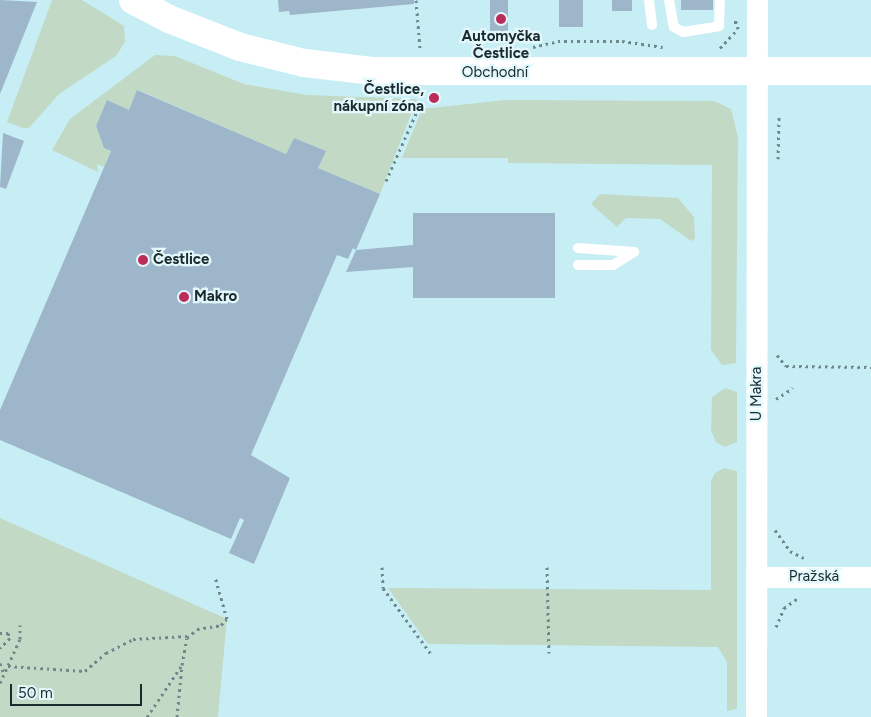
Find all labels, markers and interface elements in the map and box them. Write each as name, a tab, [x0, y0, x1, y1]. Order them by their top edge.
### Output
marker: Automyčka Čestlice	[495, 13, 507, 25]
place label: Automyčka Čestlice	[462, 27, 540, 62]
street label: Obchodní	[462, 64, 528, 82]
place label: Čestlice, nákupní zóna	[334, 80, 424, 115]
marker: Čestlice, nákupní zóna	[428, 92, 440, 104]
place label: Čestlice	[153, 251, 209, 269]
marker: Čestlice	[137, 254, 149, 266]
place label: Makro	[194, 288, 237, 306]
marker: Makro	[178, 291, 190, 303]
street label: U Makra	[748, 367, 766, 421]
street label: Pražská	[789, 568, 839, 586]
scale bar	[12, 674, 145, 706]
text: 50 m	[18, 684, 53, 702]

